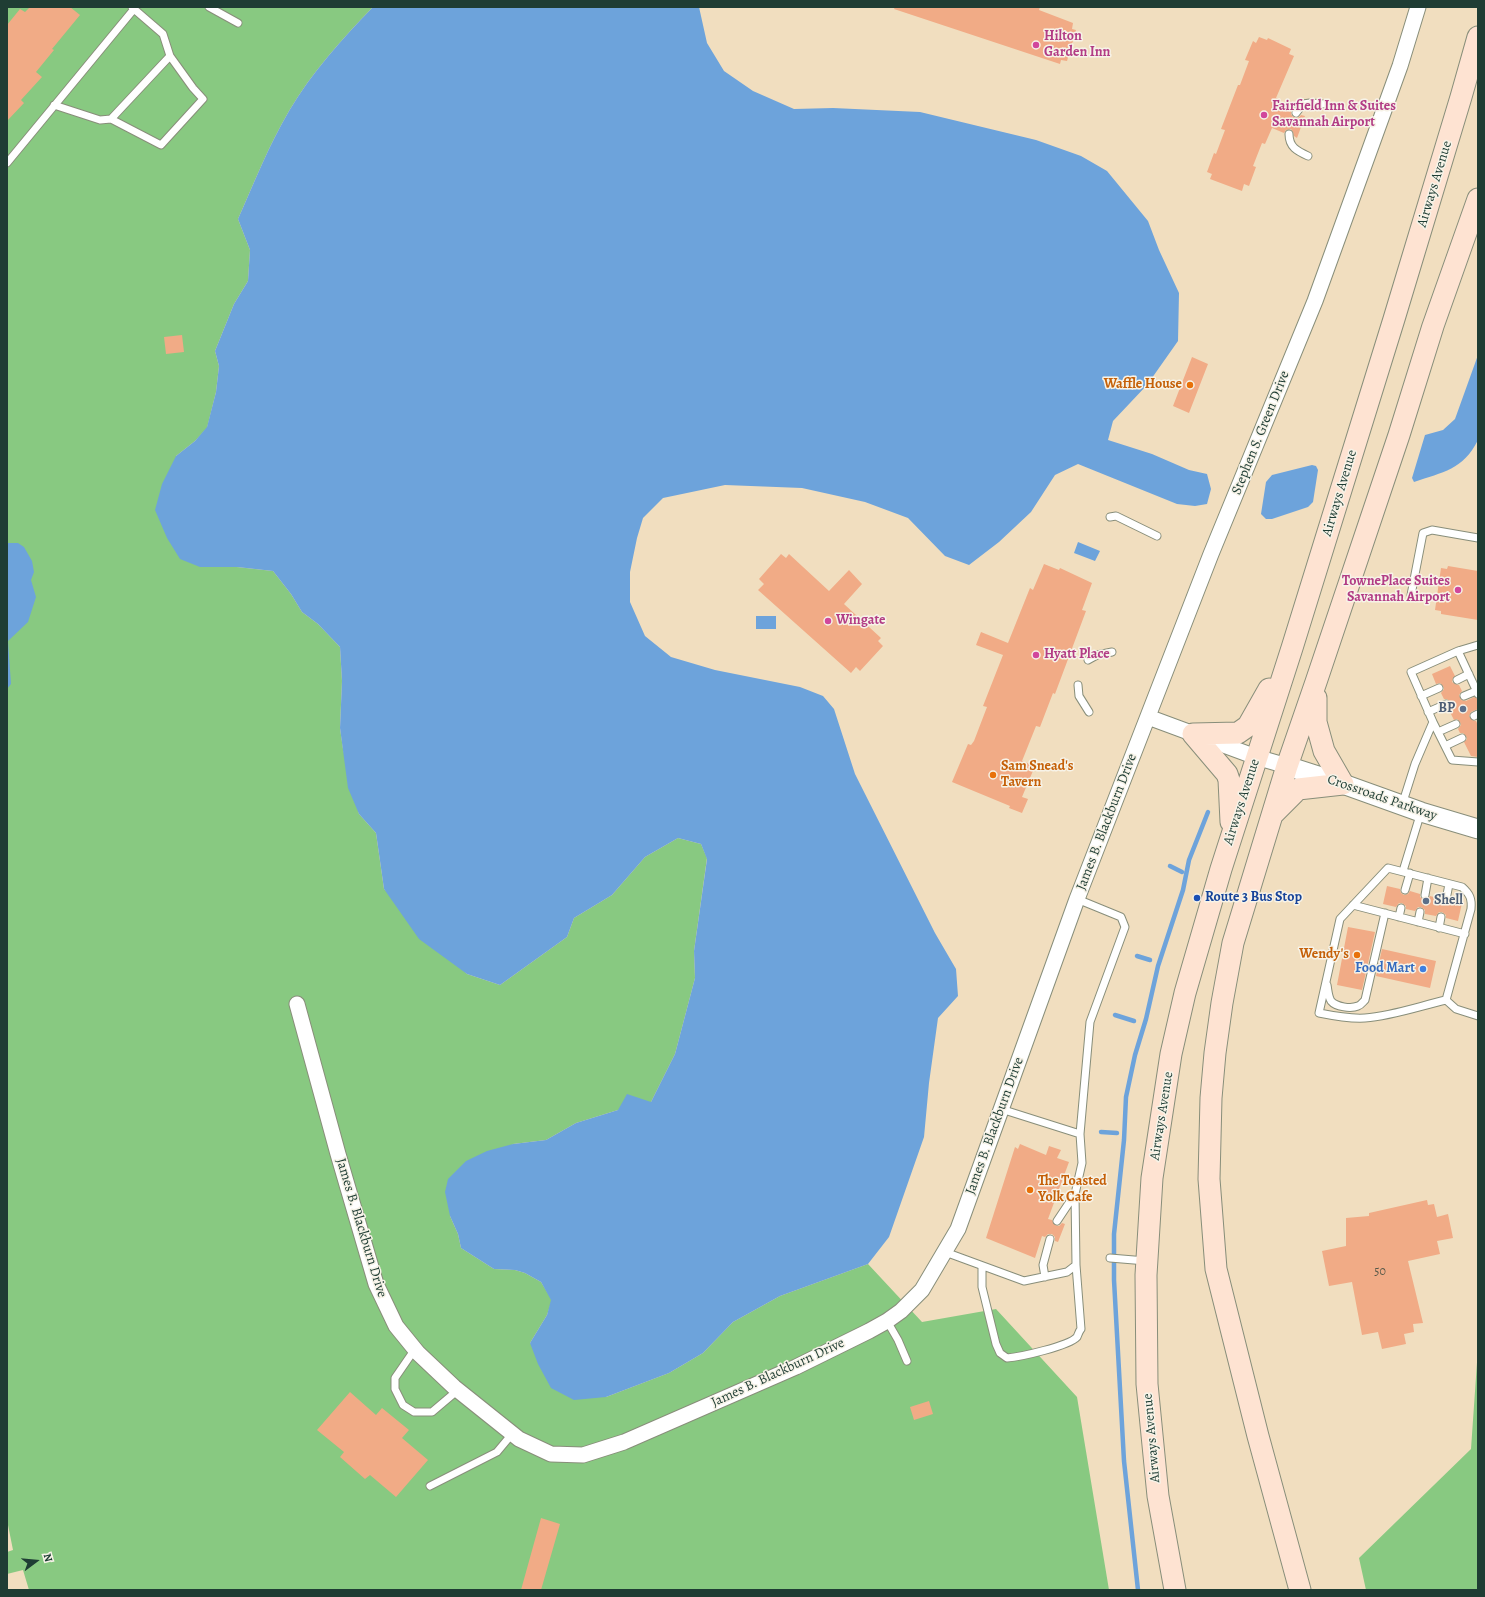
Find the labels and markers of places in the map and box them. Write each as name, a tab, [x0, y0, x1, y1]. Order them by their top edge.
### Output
place label: Hilton Garden Inn	[1044, 29, 1110, 62]
marker: Hilton Garden Inn	[1031, 40, 1041, 50]
place label: Fairfield Inn & Suites Savannah Airport	[1272, 99, 1396, 132]
marker: Fairfield Inn & Suites Savannah Airport	[1259, 110, 1269, 120]
place label: Waffle House	[1104, 377, 1182, 393]
marker: Waffle House	[1185, 380, 1195, 390]
place label: TownePlace Suites Savannah Airport	[1342, 574, 1450, 606]
marker: TownePlace Suites Savannah Airport	[1453, 585, 1463, 595]
place label: Wingate	[836, 613, 886, 629]
marker: Wingate	[823, 616, 833, 626]
place label: Hyatt Place	[1044, 647, 1110, 663]
marker: Hyatt Place	[1031, 650, 1041, 660]
place label: BP	[1438, 701, 1455, 717]
marker: BP	[1458, 704, 1468, 714]
place label: Sam Snead's Tavern	[1001, 759, 1073, 792]
marker: Sam Snead's Tavern	[988, 770, 998, 780]
place label: Route 3 Bus Stop	[1205, 890, 1302, 906]
marker: Route 3 Bus Stop	[1192, 893, 1202, 903]
place label: Shell	[1434, 893, 1463, 909]
marker: Shell	[1421, 896, 1431, 906]
place label: Wendy's	[1299, 947, 1349, 963]
marker: Wendy's	[1352, 950, 1362, 960]
place label: Food Mart	[1355, 961, 1415, 977]
marker: Food Mart	[1418, 964, 1428, 974]
place label: The Toasted Yolk Cafe	[1038, 1174, 1107, 1206]
marker: The Toasted Yolk Cafe	[1025, 1185, 1035, 1195]

